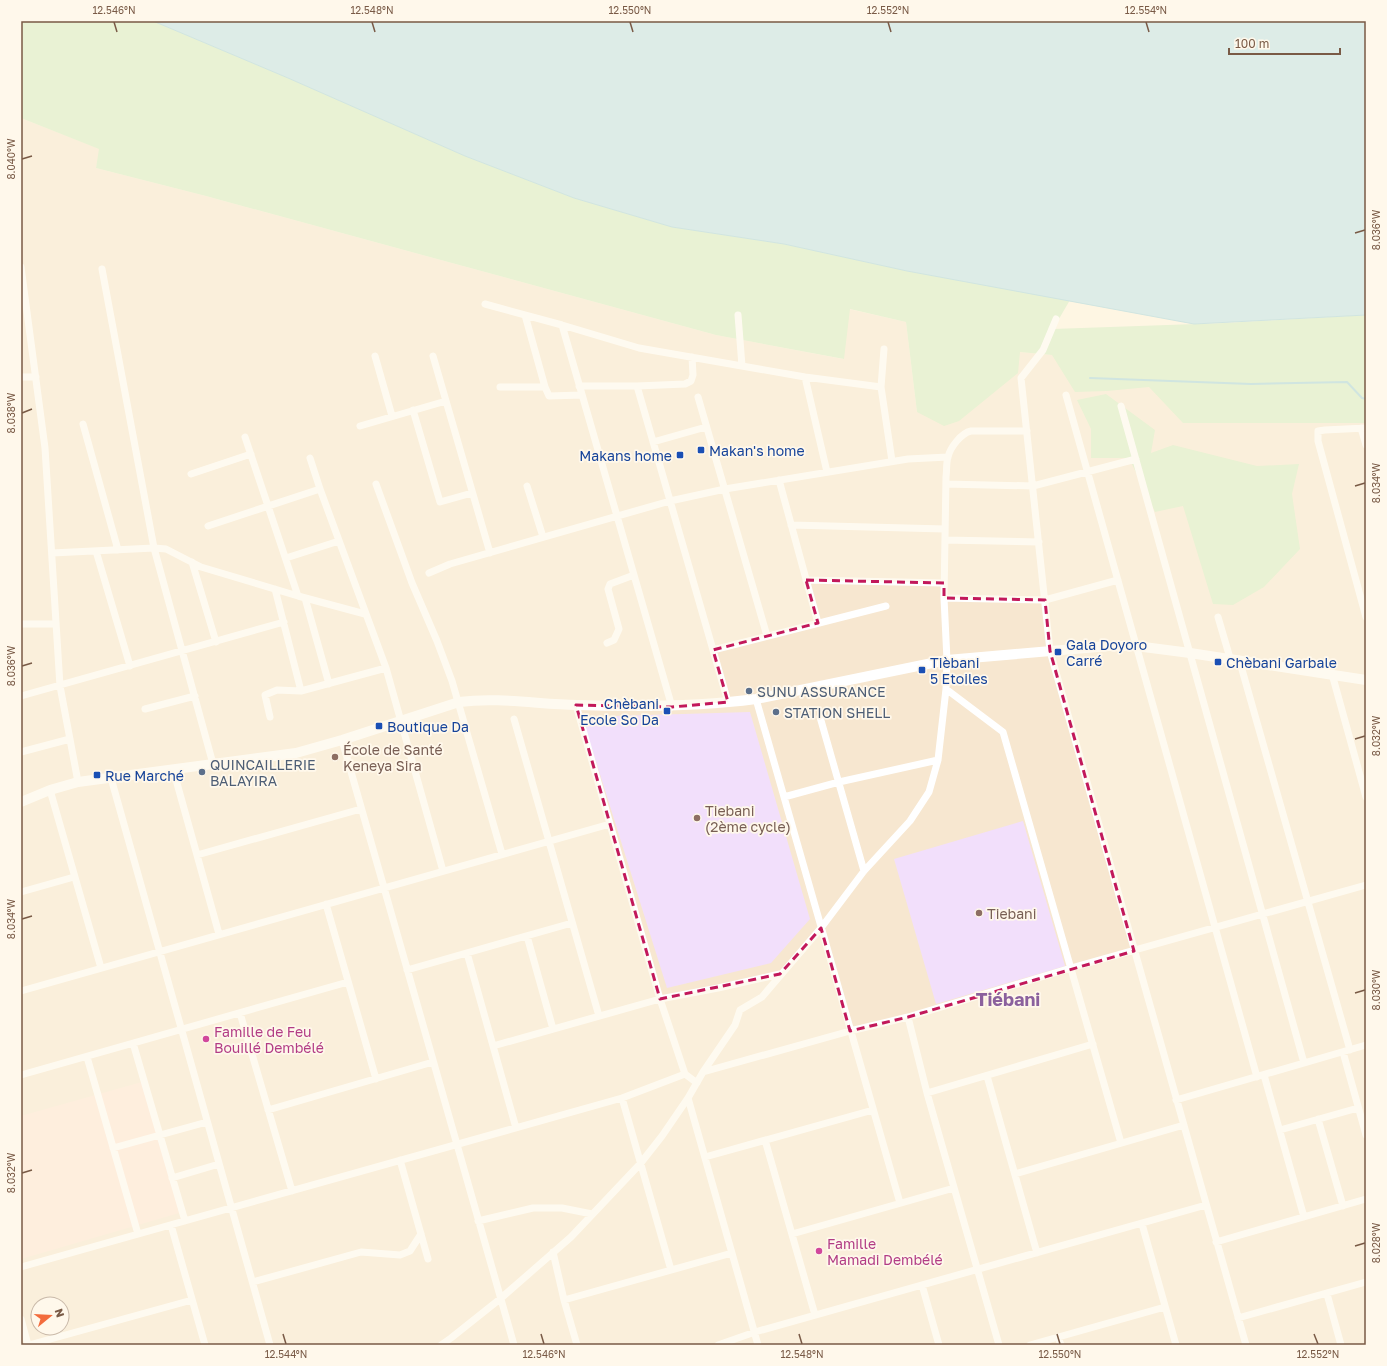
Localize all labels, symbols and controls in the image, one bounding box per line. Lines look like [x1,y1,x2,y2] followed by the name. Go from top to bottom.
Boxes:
[92,4,136,16] text: 12.546°N
[350,4,394,16] text: 12.548°N
[609,4,651,16] text: 12.550°N
[867,4,909,16] text: 12.552°N
[1125,4,1167,16] text: 12.554°N
[1229,30,1340,56] scale bar
[1235,36,1269,51] text: 100 m
[5,138,17,180] text: 8.040°W
[1370,209,1382,250] text: 8.036°W
[5,392,17,433] text: 8.038°W
[709,442,805,459] place label: Makan's home
[696,445,706,455] marker: Makan's home
[579,447,672,464] place label: Makans home
[675,450,685,460] marker: Makans home
[1370,462,1382,503] text: 8.034°W
[1066,636,1147,669] place label: Gala Doyoro Carré
[5,645,17,686] text: 8.036°W
[1053,647,1063,657] marker: Gala Doyoro Carré
[930,654,988,687] place label: Tièbani 5 Etoiles
[1226,654,1337,671] place label: Chèbani Garbale
[1213,657,1223,667] marker: Chèbani Garbale
[917,665,927,675] marker: Tièbani 5 Etoiles
[757,683,886,700] place label: SUNU ASSURANCE
[744,686,754,696] marker: SUNU ASSURANCE
[580,695,659,728] place label: Chèbani Ecole So Da
[784,704,890,721] place label: STATION SHELL
[662,706,672,716] marker: Chèbani Ecole So Da
[771,707,781,717] marker: STATION SHELL
[1370,715,1382,756] text: 8.032°W
[387,718,469,735] place label: Boutique Da
[374,721,384,731] marker: Boutique Da
[343,741,443,774] place label: École de Santé Keneya Sira
[330,752,340,762] marker: École de Santé Keneya Sira
[210,756,316,789] place label: QUINCAILLERIE BALAYIRA
[105,767,184,784] place label: Rue Marché
[197,767,207,777] marker: QUINCAILLERIE BALAYIRA
[92,770,102,780] marker: Rue Marché
[705,802,791,835] place label: Tiebani (2ème cycle)
[692,813,702,823] marker: Tiebani (2ème cycle)
[5,898,17,939] text: 8.034°W
[987,905,1036,922] place label: Tiebani
[974,908,984,918] marker: Tiebani
[1370,969,1382,1010] text: 8.030°W
[976,988,1040,1010] district label: Tiébani
[214,1023,324,1056] place label: Famille de Feu Bouillé Dembélé
[201,1034,211,1044] marker: Famille de Feu Bouillé Dembélé
[5,1152,17,1193] text: 8.032°W
[1370,1222,1382,1263] text: 8.028°W
[827,1235,943,1268] place label: Famille Mamadi Dembélé
[814,1246,824,1256] marker: Famille Mamadi Dembélé
[30,1296,70,1336] north arrow
[53,1307,67,1319] text: N
[265,1348,307,1360] text: 12.544°N
[522,1348,566,1360] text: 12.546°N
[780,1348,824,1360] text: 12.548°N
[1039,1348,1081,1360] text: 12.550°N
[1297,1348,1339,1360] text: 12.552°N

